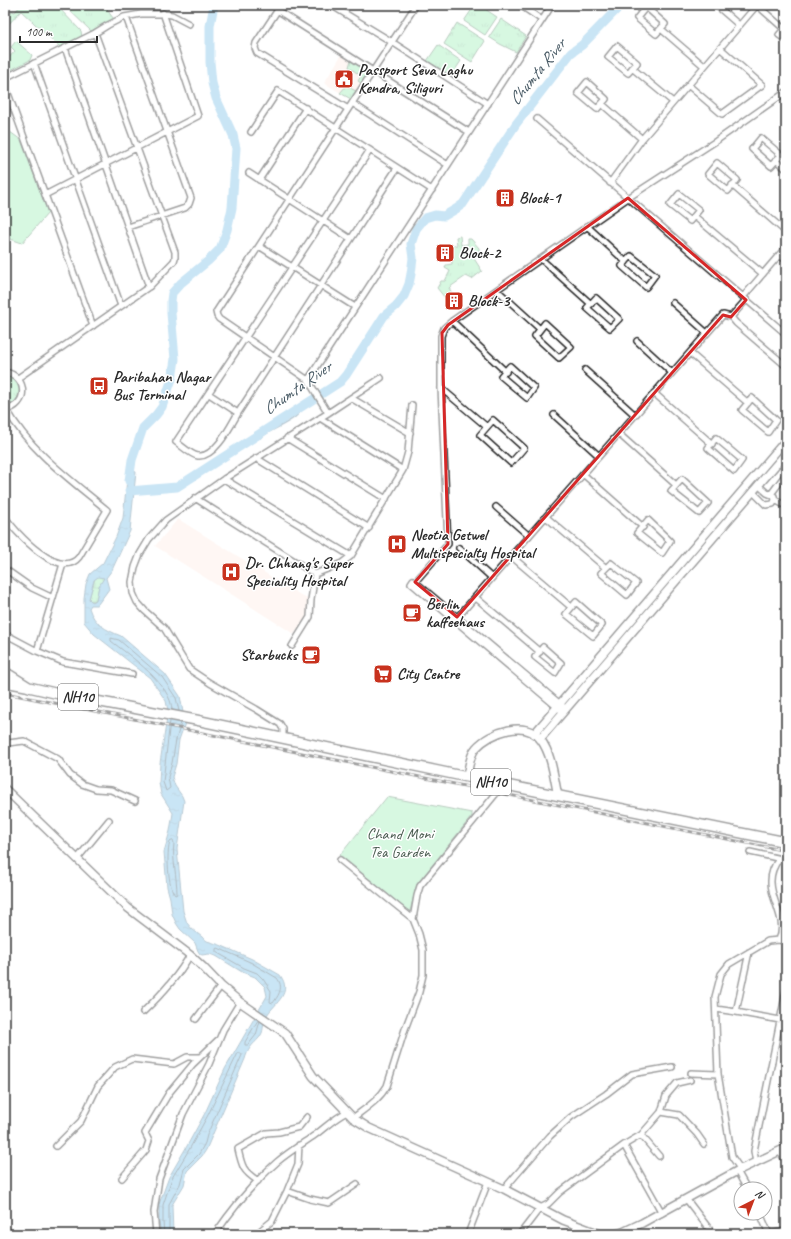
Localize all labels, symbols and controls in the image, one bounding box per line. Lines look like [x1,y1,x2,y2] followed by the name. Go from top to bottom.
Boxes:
[20,18,97,44] scale bar
[26,24,53,40] text: 100 m
[504,33,572,109] water label: Chumta River
[358,60,474,98] place label: Passport Seva Laghu Kendra, Siliguri
[333,68,355,90] public building icon: Passport Seva Laghu Kendra, Siliguri
[494,187,516,209] building icon: Block-1
[519,188,562,208] place label: Block-1
[434,242,456,264] building icon: Block-2
[459,243,502,263] place label: Block-2
[443,290,465,312] building icon: Block-3
[468,291,511,311] place label: Block-3
[259,355,338,419] water label: Chumta River
[113,367,212,405] place label: Paribahan Nagar Bus Terminal
[88,375,110,397] bus stop icon: Paribahan Nagar Bus Terminal
[411,525,537,563] place label: Neotia Getwel Multispecialty Hospital
[386,533,408,555] hospital icon: Neotia Getwel Multispecialty Hospital
[245,553,355,591] place label: Dr. Chhang's Super Speciality Hospital
[220,561,242,583] hospital icon: Dr. Chhang's Super Speciality Hospital
[426,594,485,632] place label: Berlin kaffeehaus
[401,602,423,624] cafe icon: Berlin kaffeehaus
[300,644,322,666] cafe icon: Starbucks
[240,645,298,665] place label: Starbucks
[372,663,394,685] supermarket icon: City Centre
[397,664,461,684] place label: City Centre
[58,684,98,710] road number: NH10
[471,769,511,795] road number: NH10
[367,824,435,862] park label: Chand Moni Tea Garden
[733,1181,773,1221] north arrow
[752,1186,769,1203] text: N

